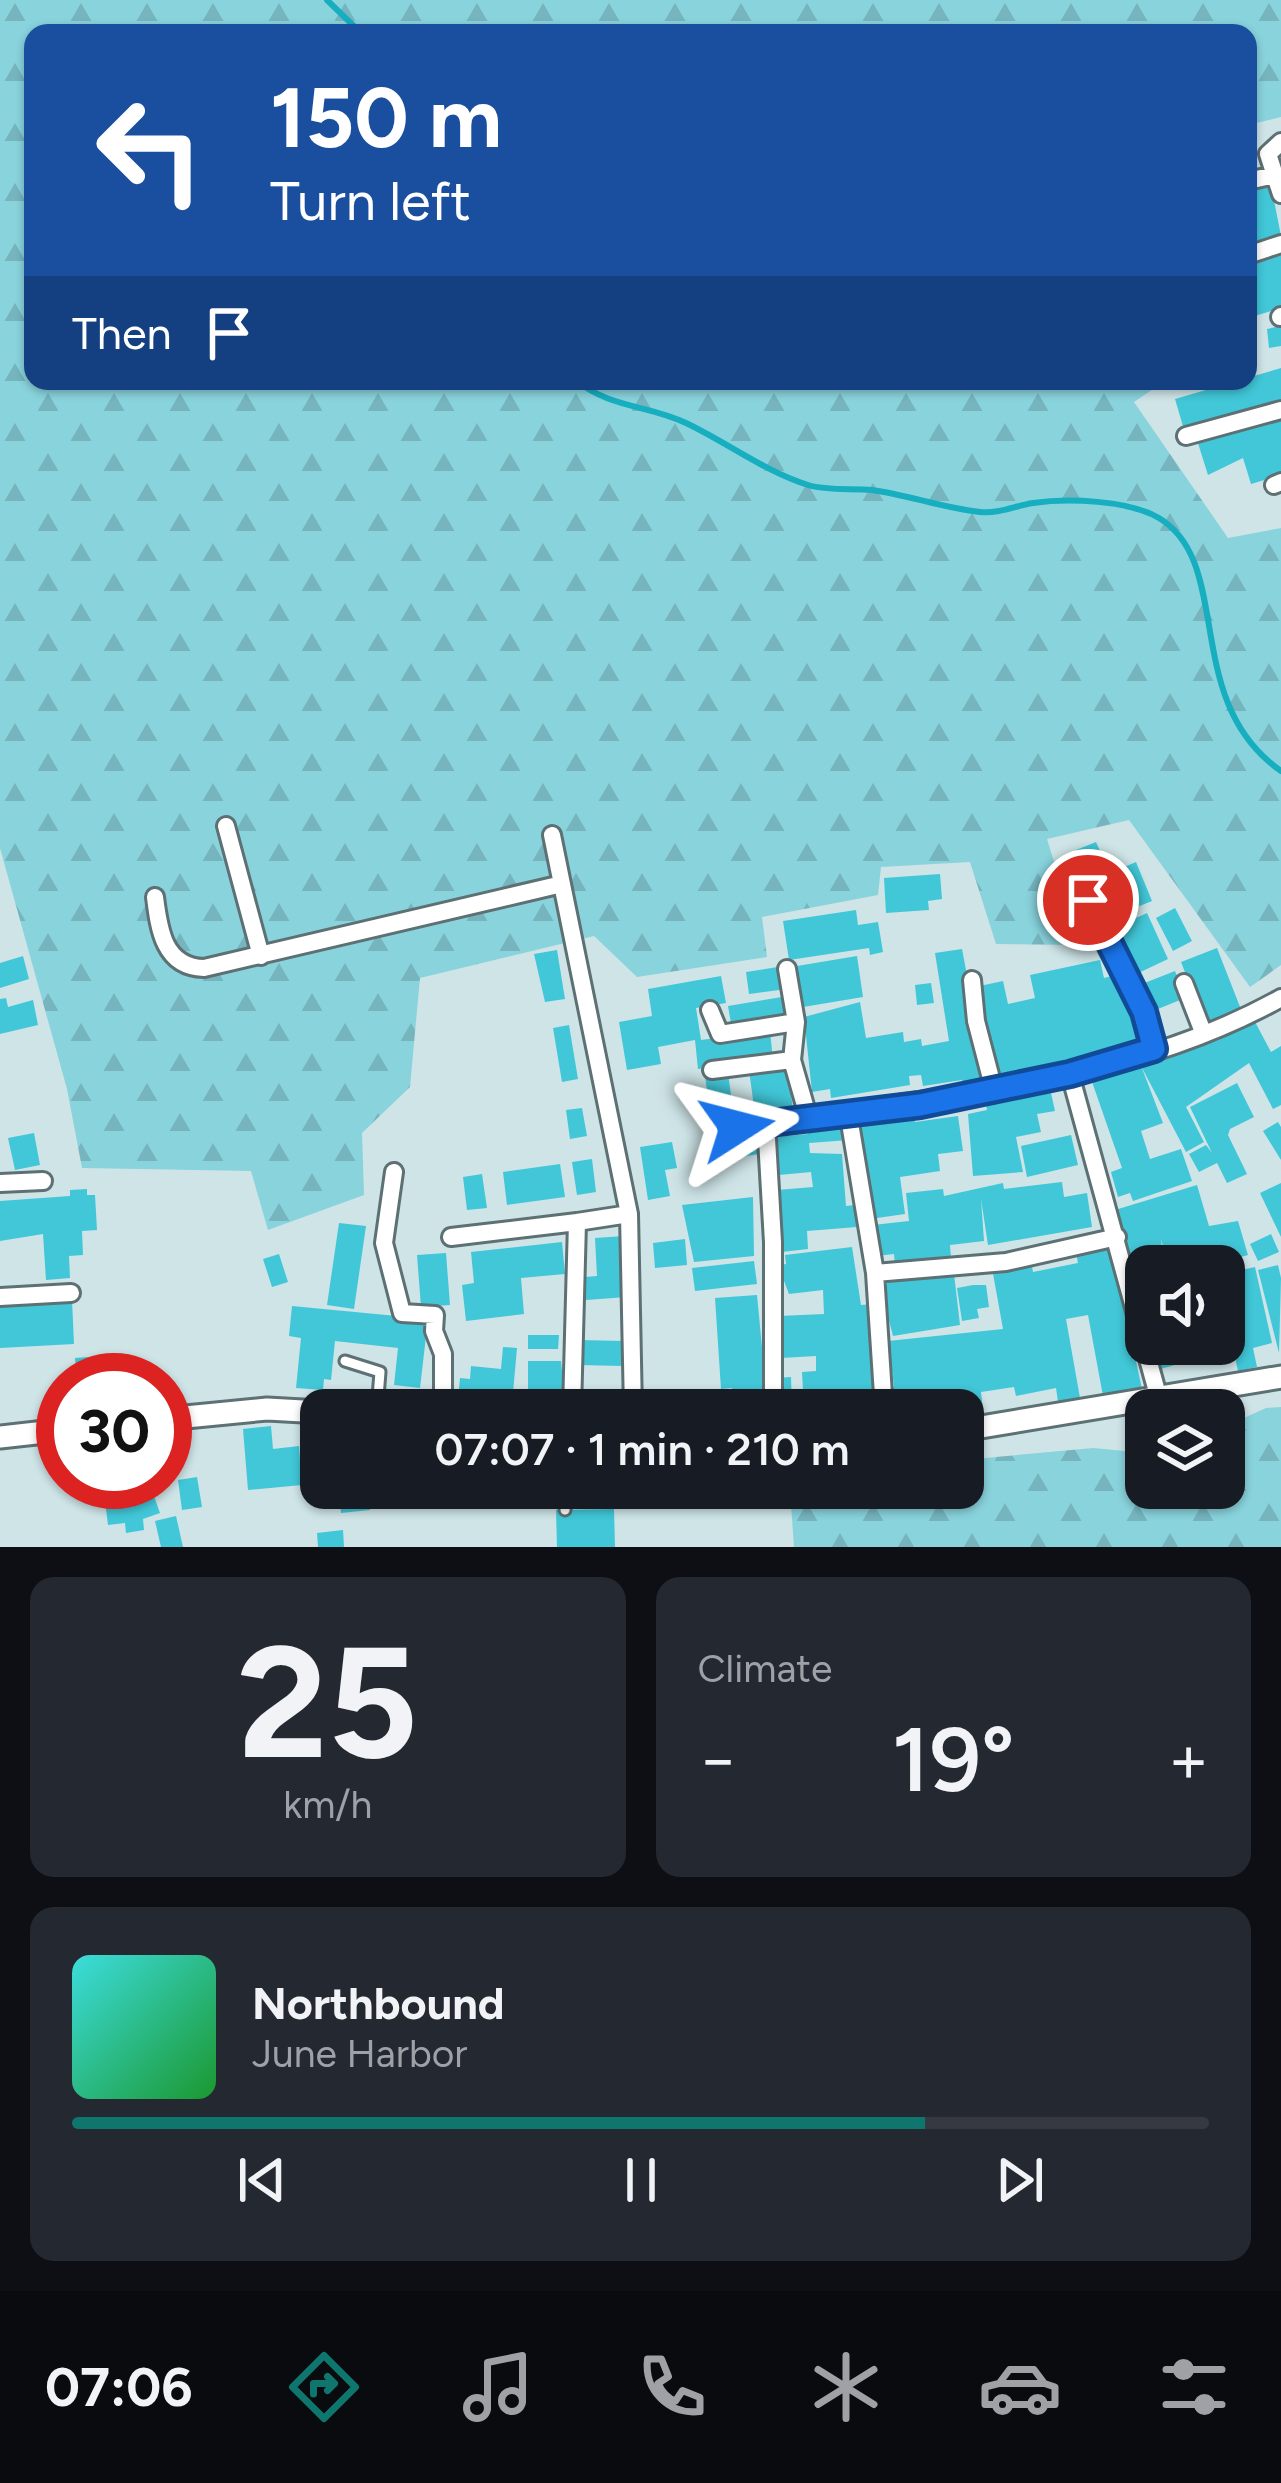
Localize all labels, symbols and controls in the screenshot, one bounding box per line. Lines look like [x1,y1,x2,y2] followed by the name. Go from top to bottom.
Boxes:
[270,67,502,168] text: 150 m
[72,72,228,228] icon: left
[270,169,471,234] text: Turn left
[196,300,262,366] icon: arrive
[72,306,172,360] text: Then
[1037,849,1139,951] pin
[1055,867,1121,933] icon: arrive
[674,1064,800,1190] position arrow
[1125,1245,1245,1509] map controls
[1125,1245,1245,1365] button: sound
[36,1353,192,1509] speed limit sign: 30
[1125,1389,1245,1509] button: layers
[434,1422,850,1476] text: 07:07 · 1 min · 210 m
[237,1609,418,1796] text: 25
[698,1645,832,1692] text: Climate
[892,1705,1015,1814] text: 19°
[698,1719,739,1799] text: −
[1168,1719,1209,1799] text: +
[283,1781,372,1828] text: km/h
[252,1976,505,2030] text: Northbound
[252,2030,468,2077] text: June Harbor
[229,2147,295,2213] icon: previous
[608,2147,674,2213] icon: pause
[987,2147,1053,2213] icon: next
[282,2345,366,2429] icon: directions
[456,2345,540,2429] icon: music
[630,2345,714,2429] icon: phone
[804,2345,888,2429] icon: climate
[978,2345,1062,2429] icon: car
[1152,2345,1236,2429] icon: filters
[45,2355,193,2420] text: 07:06

